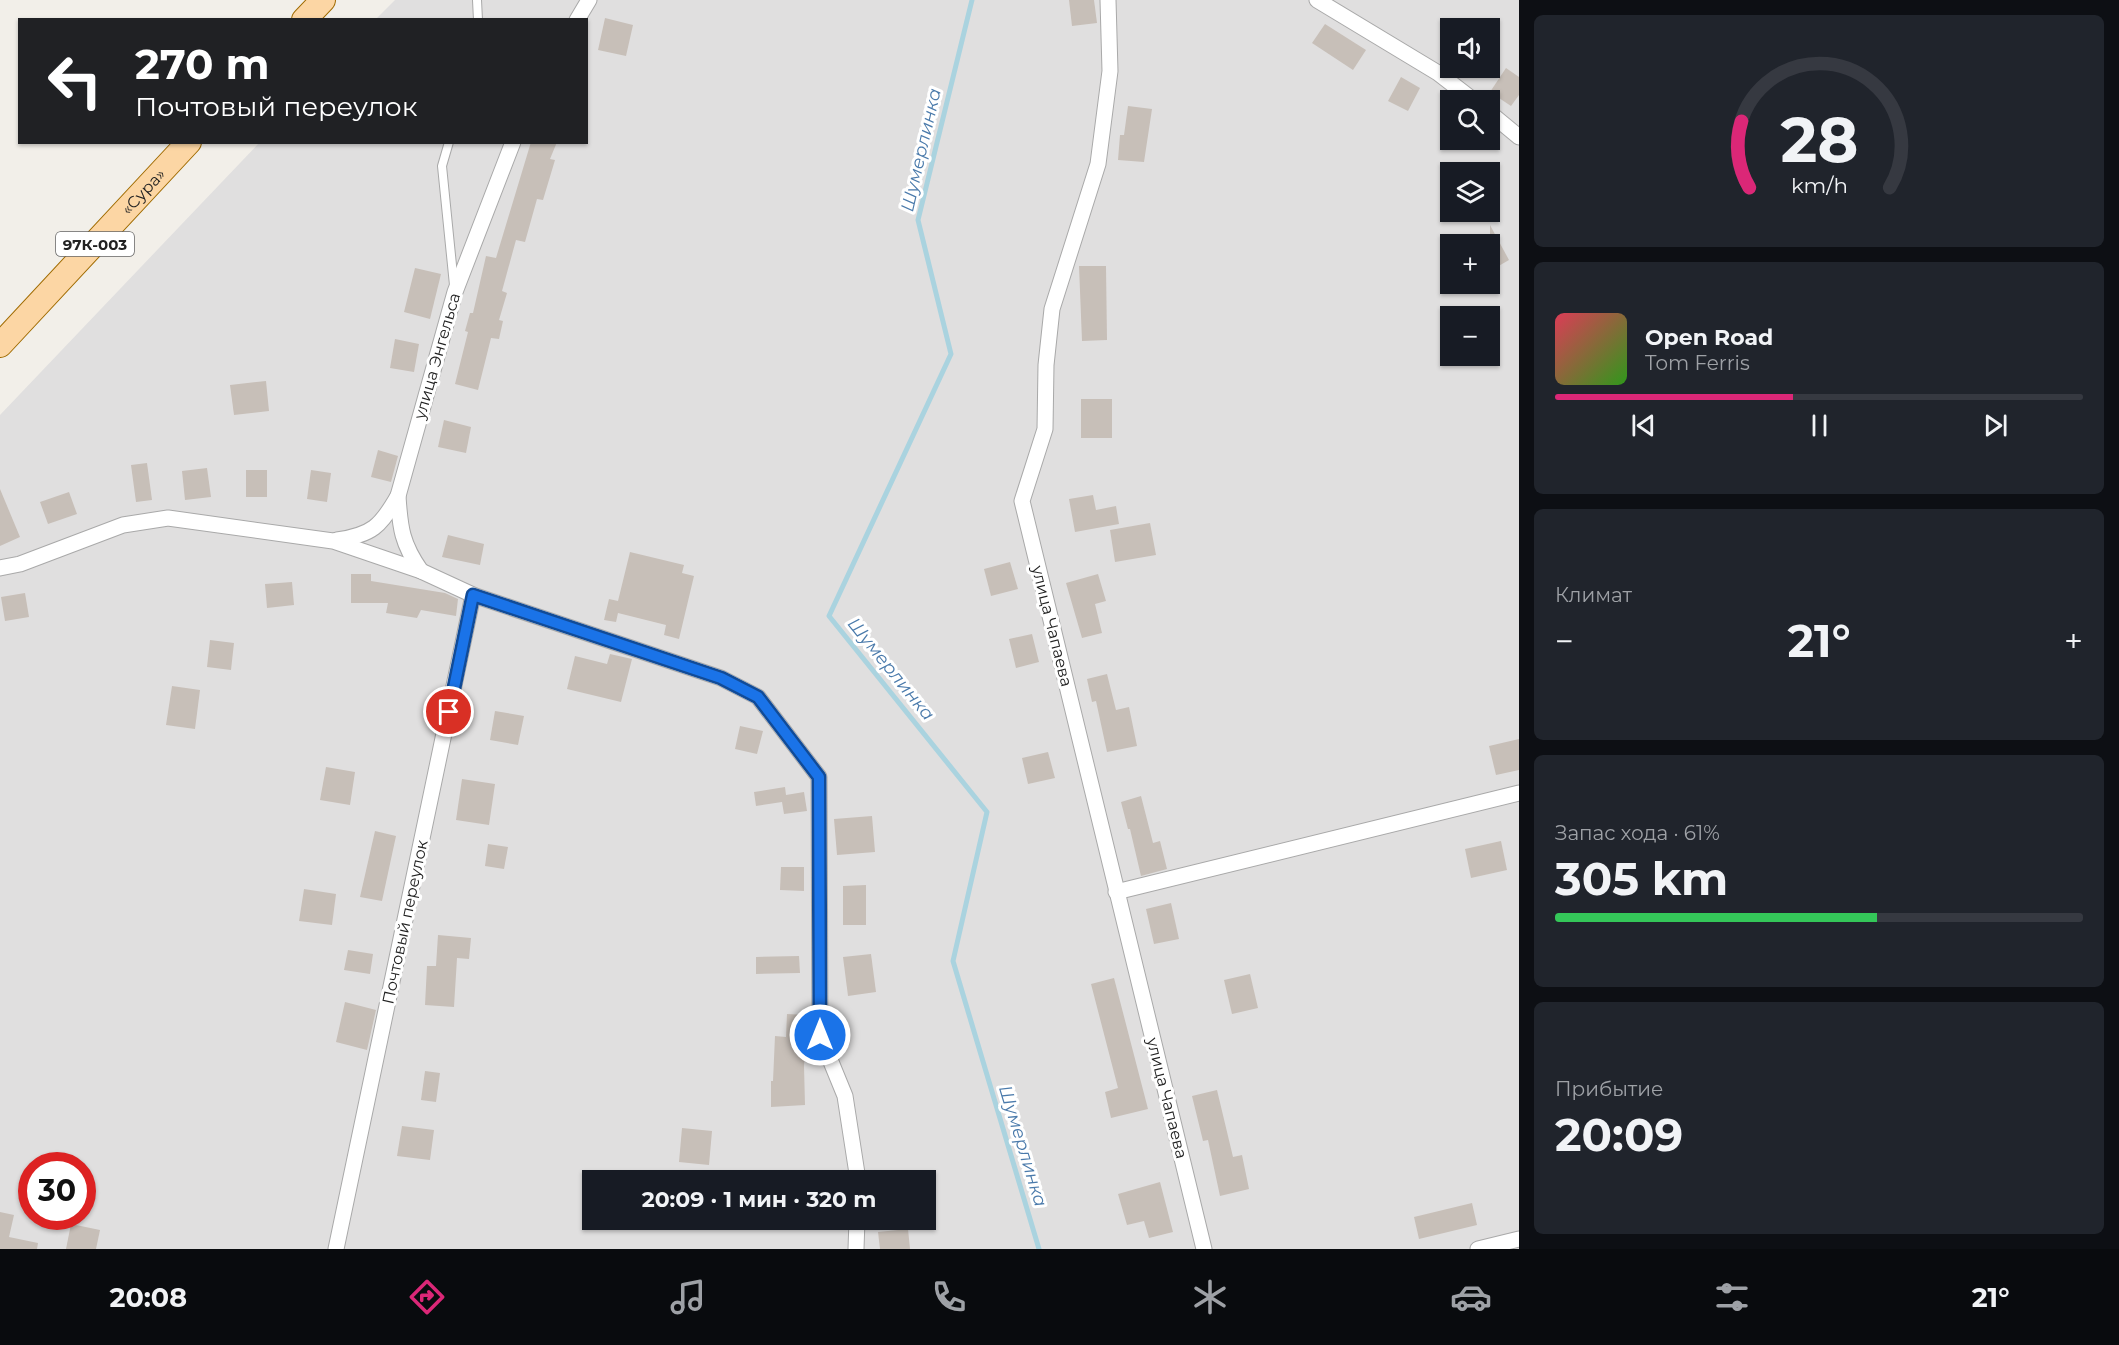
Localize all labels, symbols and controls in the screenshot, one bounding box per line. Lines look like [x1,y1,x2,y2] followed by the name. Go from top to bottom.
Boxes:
[1440,18,1500,366] map controls
[1440,18,1500,78] button: sound
[135,38,269,90] text: 270 m
[36,42,114,120] icon: left
[896,86,946,214] water label: Шумерлинка
[135,90,417,123] text: Почтовый переулок
[1440,90,1500,150] button: search
[1780,102,1858,178] text: 28
[1440,162,1500,222] button: layers
[117,164,169,218] street label: «Сура»
[1790,172,1848,198] text: km/h
[56,232,134,256] road number: 97К-003
[1440,234,1500,294] button: +
[410,291,464,422] street label: улица Энгельса
[1440,306,1500,366] button: −
[1645,324,1773,351] text: Open Road
[1645,351,1750,375] text: Tom Ferris
[1627,409,1660,442] icon: previous
[1803,409,1836,442] icon: pause
[1979,409,2012,442] icon: next
[1028,563,1076,688] street label: улица Чапаева
[1555,583,1632,607] text: Климат
[843,613,939,725] water label: Шумерлинка
[1787,613,1851,668] text: 21°
[1555,621,1574,661] text: −
[2064,621,2083,661] text: +
[423,686,474,737] pin
[432,695,465,728] icon: arrive
[1555,821,1720,845] text: Запас хода · 61%
[378,838,432,1006] street label: Почтовый переулок
[1555,851,1728,906] text: 305 km
[788,1003,852,1067] position arrow
[1143,1035,1191,1160] street label: улица Чапаева
[1555,1077,1663,1101] text: Прибытие
[994,1083,1052,1209] water label: Шумерлинка
[1555,1107,1683,1162] text: 20:09
[18,1152,96,1230] speed limit sign: 30
[642,1186,876,1213] text: 20:09 · 1 мин · 320 m
[406,1276,448,1318] icon: directions
[667,1276,709,1318] icon: music
[928,1276,970,1318] icon: phone
[1189,1276,1231,1318] icon: climate
[1450,1276,1492,1318] icon: car
[1711,1276,1753,1318] icon: filters
[109,1281,187,1314] text: 20:08
[1972,1281,2009,1314] text: 21°

